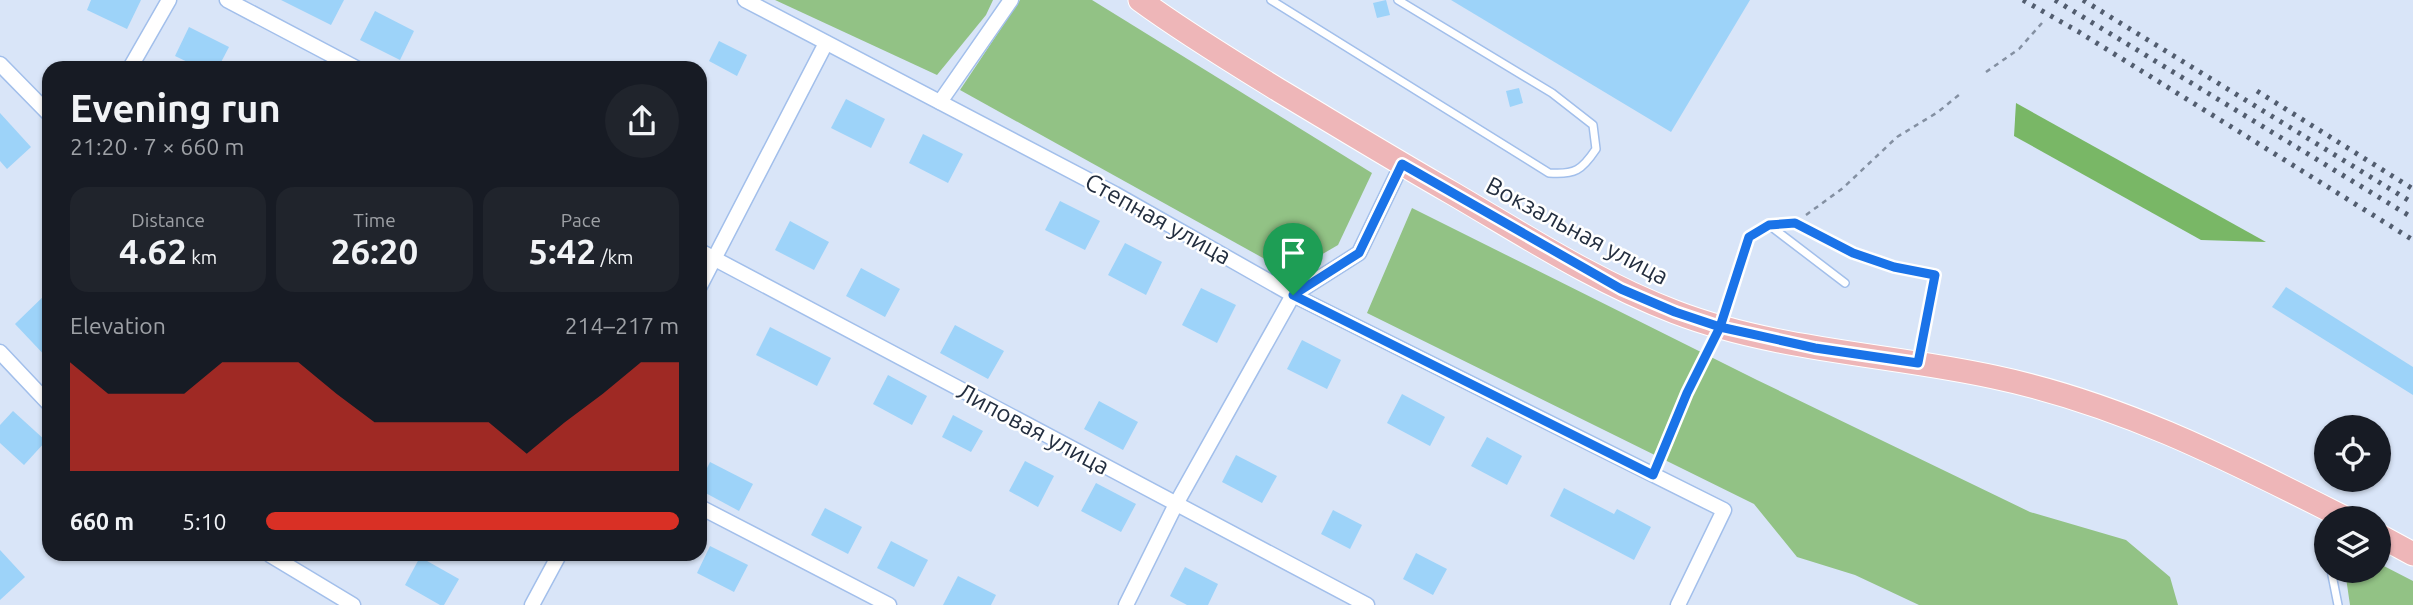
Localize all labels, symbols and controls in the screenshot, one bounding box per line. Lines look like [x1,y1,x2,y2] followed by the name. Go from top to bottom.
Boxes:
[605,84,679,158] button: share
[70,87,281,129] text: Evening run
[70,134,244,159] text: 21:20 · 7 × 660 m
[1081,167,1236,270] street label: Степная улица
[1482,171,1673,290] street label: Вокзальная улица
[131,209,205,231] text: Distance
[353,209,396,231] text: Time
[561,209,601,231] text: Pace
[1263,223,1323,295] pin
[119,231,187,271] text: 4.62
[331,231,418,271] text: 26:20
[528,231,596,271] text: 5:42
[1274,234,1312,272] icon: arrive
[187,246,217,268] text: km
[596,246,633,268] text: /km
[70,313,166,338] text: Elevation
[565,313,679,338] text: 214–217 m
[953,377,1114,480] street label: Липовая улица
[2314,415,2391,583] map controls
[2314,415,2391,492] button: locate
[2314,506,2391,583] button: layers
[70,509,134,534] text: 660 m
[182,509,227,534] text: 5:10

